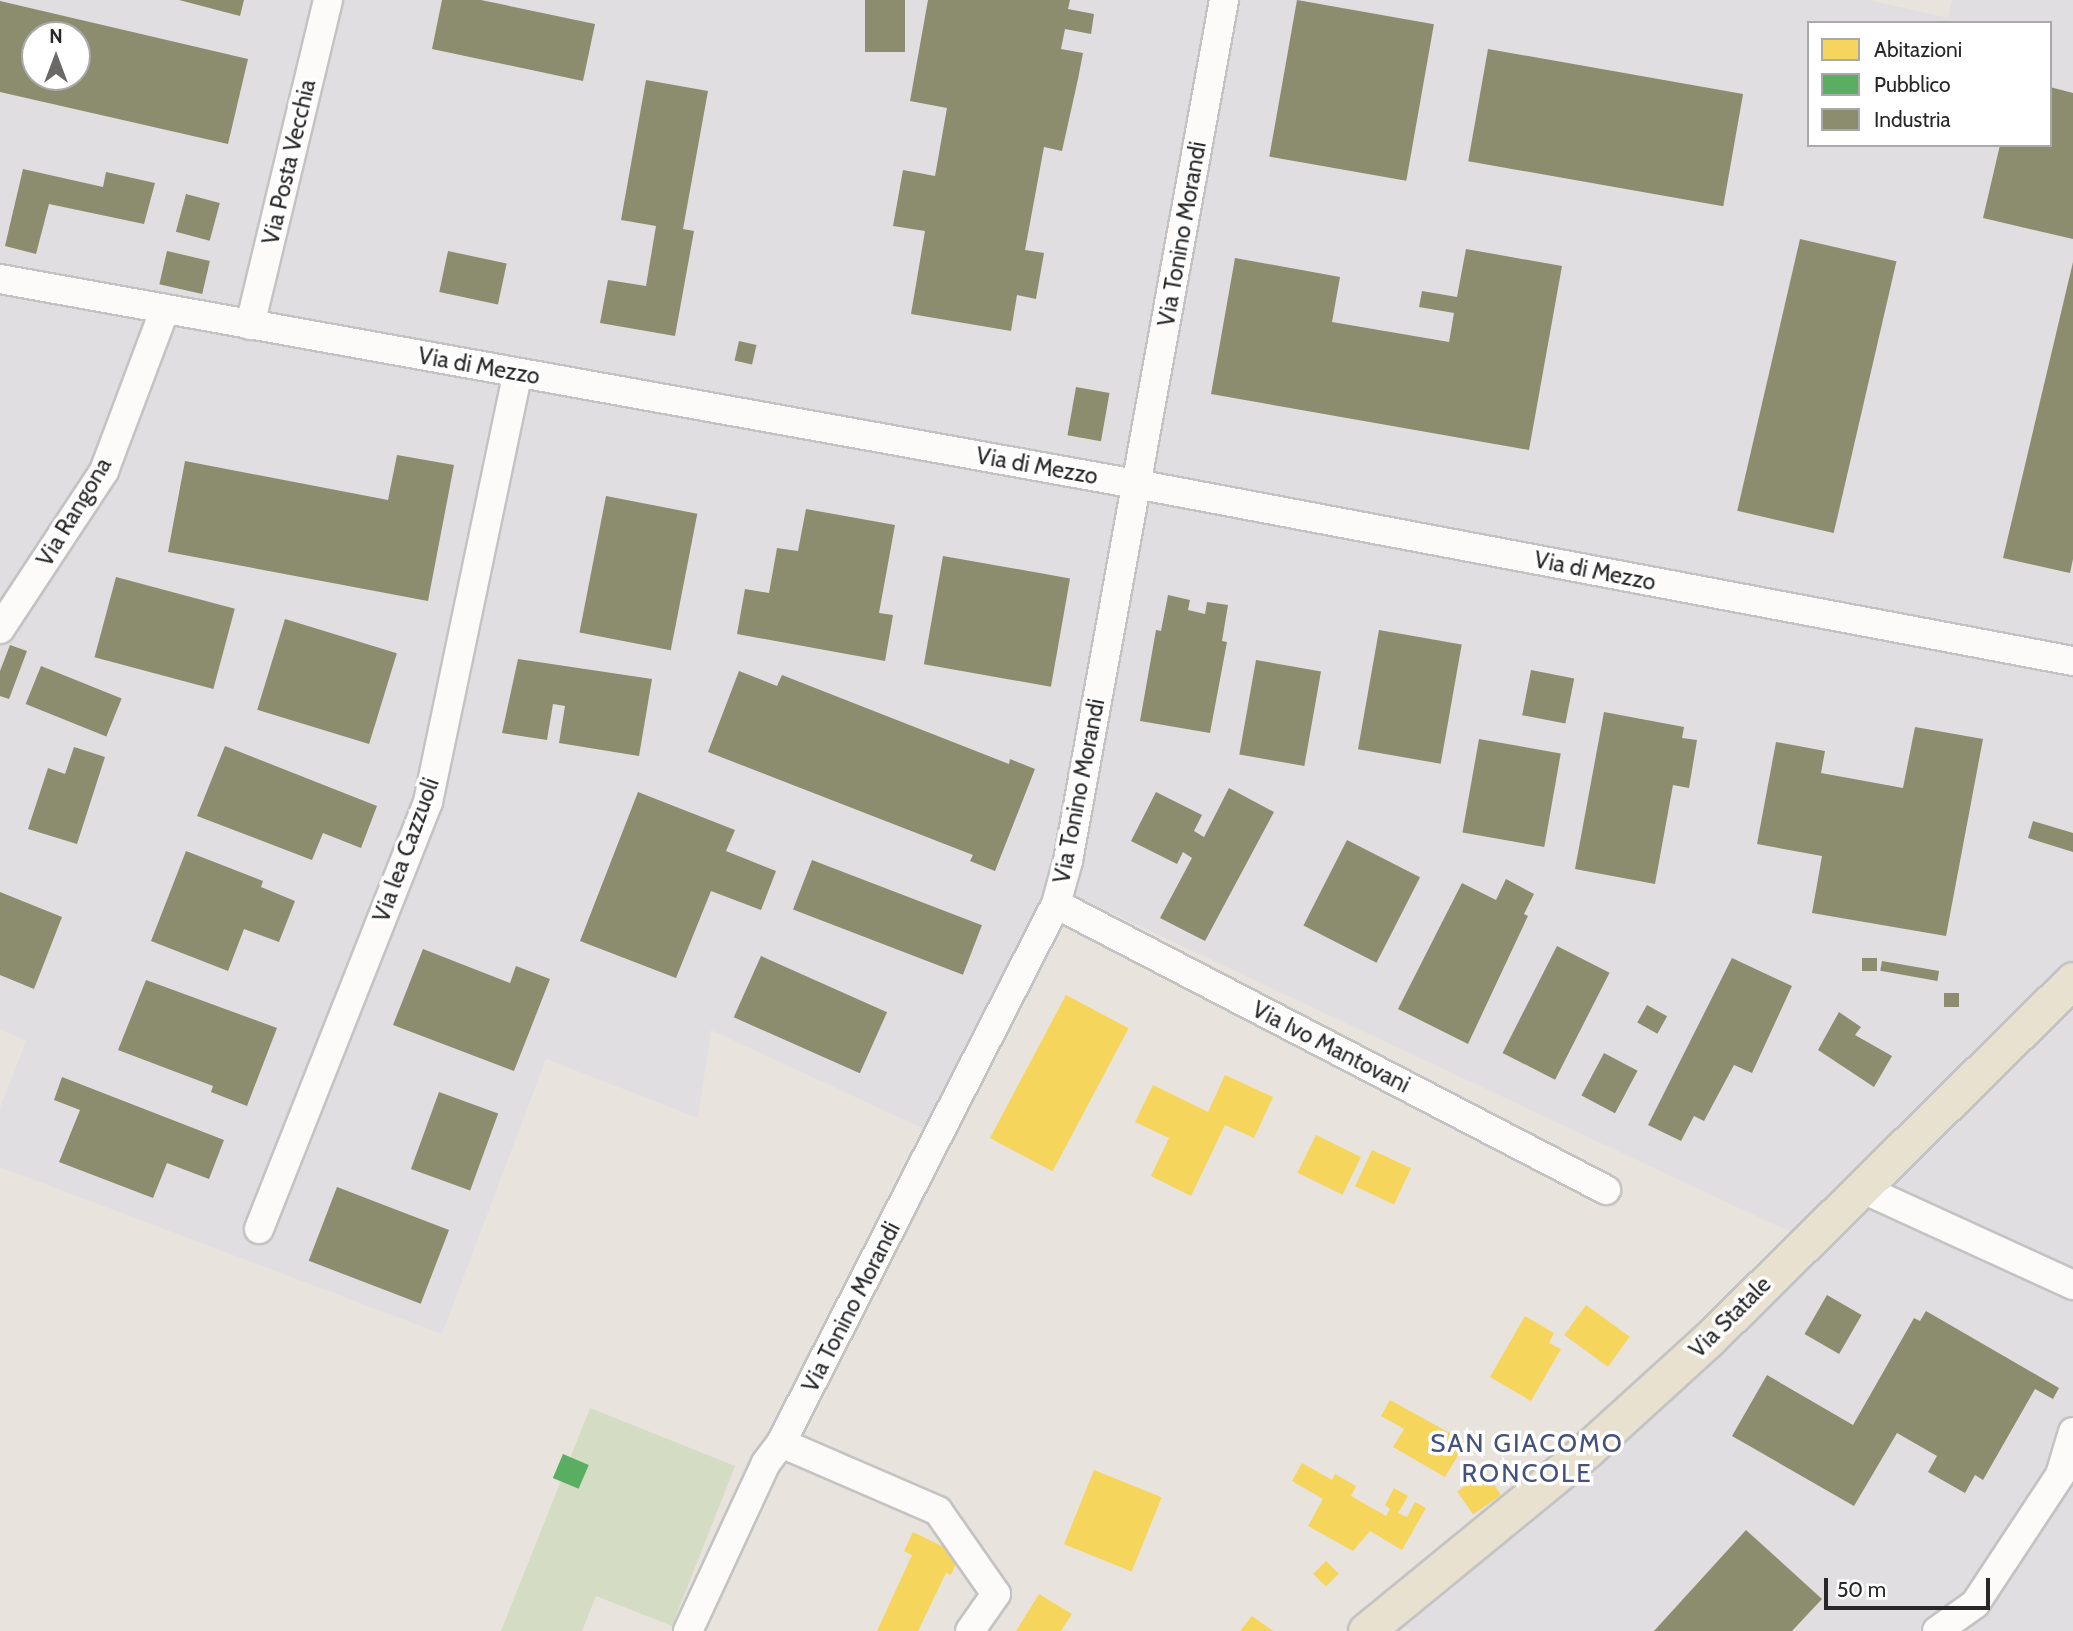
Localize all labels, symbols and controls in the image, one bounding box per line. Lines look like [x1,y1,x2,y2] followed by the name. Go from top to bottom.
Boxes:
[21,21,91,91] north arrow
[1807,21,2052,147] legend
[49,25,63,48] text: N
[1874,37,1962,62] text: Abitazioni
[1874,72,1951,97] text: Pubblico
[257,77,321,247] street label: Via Posta Vecchia
[1874,107,1951,132] text: Industria
[1152,139,1212,329] street label: Via Tonino Morandi
[416,342,542,390] street label: Via di Mezzo
[974,442,1100,490] street label: Via di Mezzo
[31,453,117,571] street label: Via Rangona
[1532,546,1658,596] street label: Via di Mezzo
[1048,696,1110,886] street label: Via Tonino Morandi
[367,774,445,926] street label: Via lea Cazzuoli
[1248,995,1414,1099] street label: Via Ivo Mantovani
[796,1217,906,1397] street label: Via Tonino Morandi
[1684,1271,1776,1363] street label: Via Statale
[1432,1428,1622,1490] district label: SAN GIACOMO RONCOLE
[1828,1564,1994,1608] scale bar
[1837,1577,1886,1602] text: 50 m

